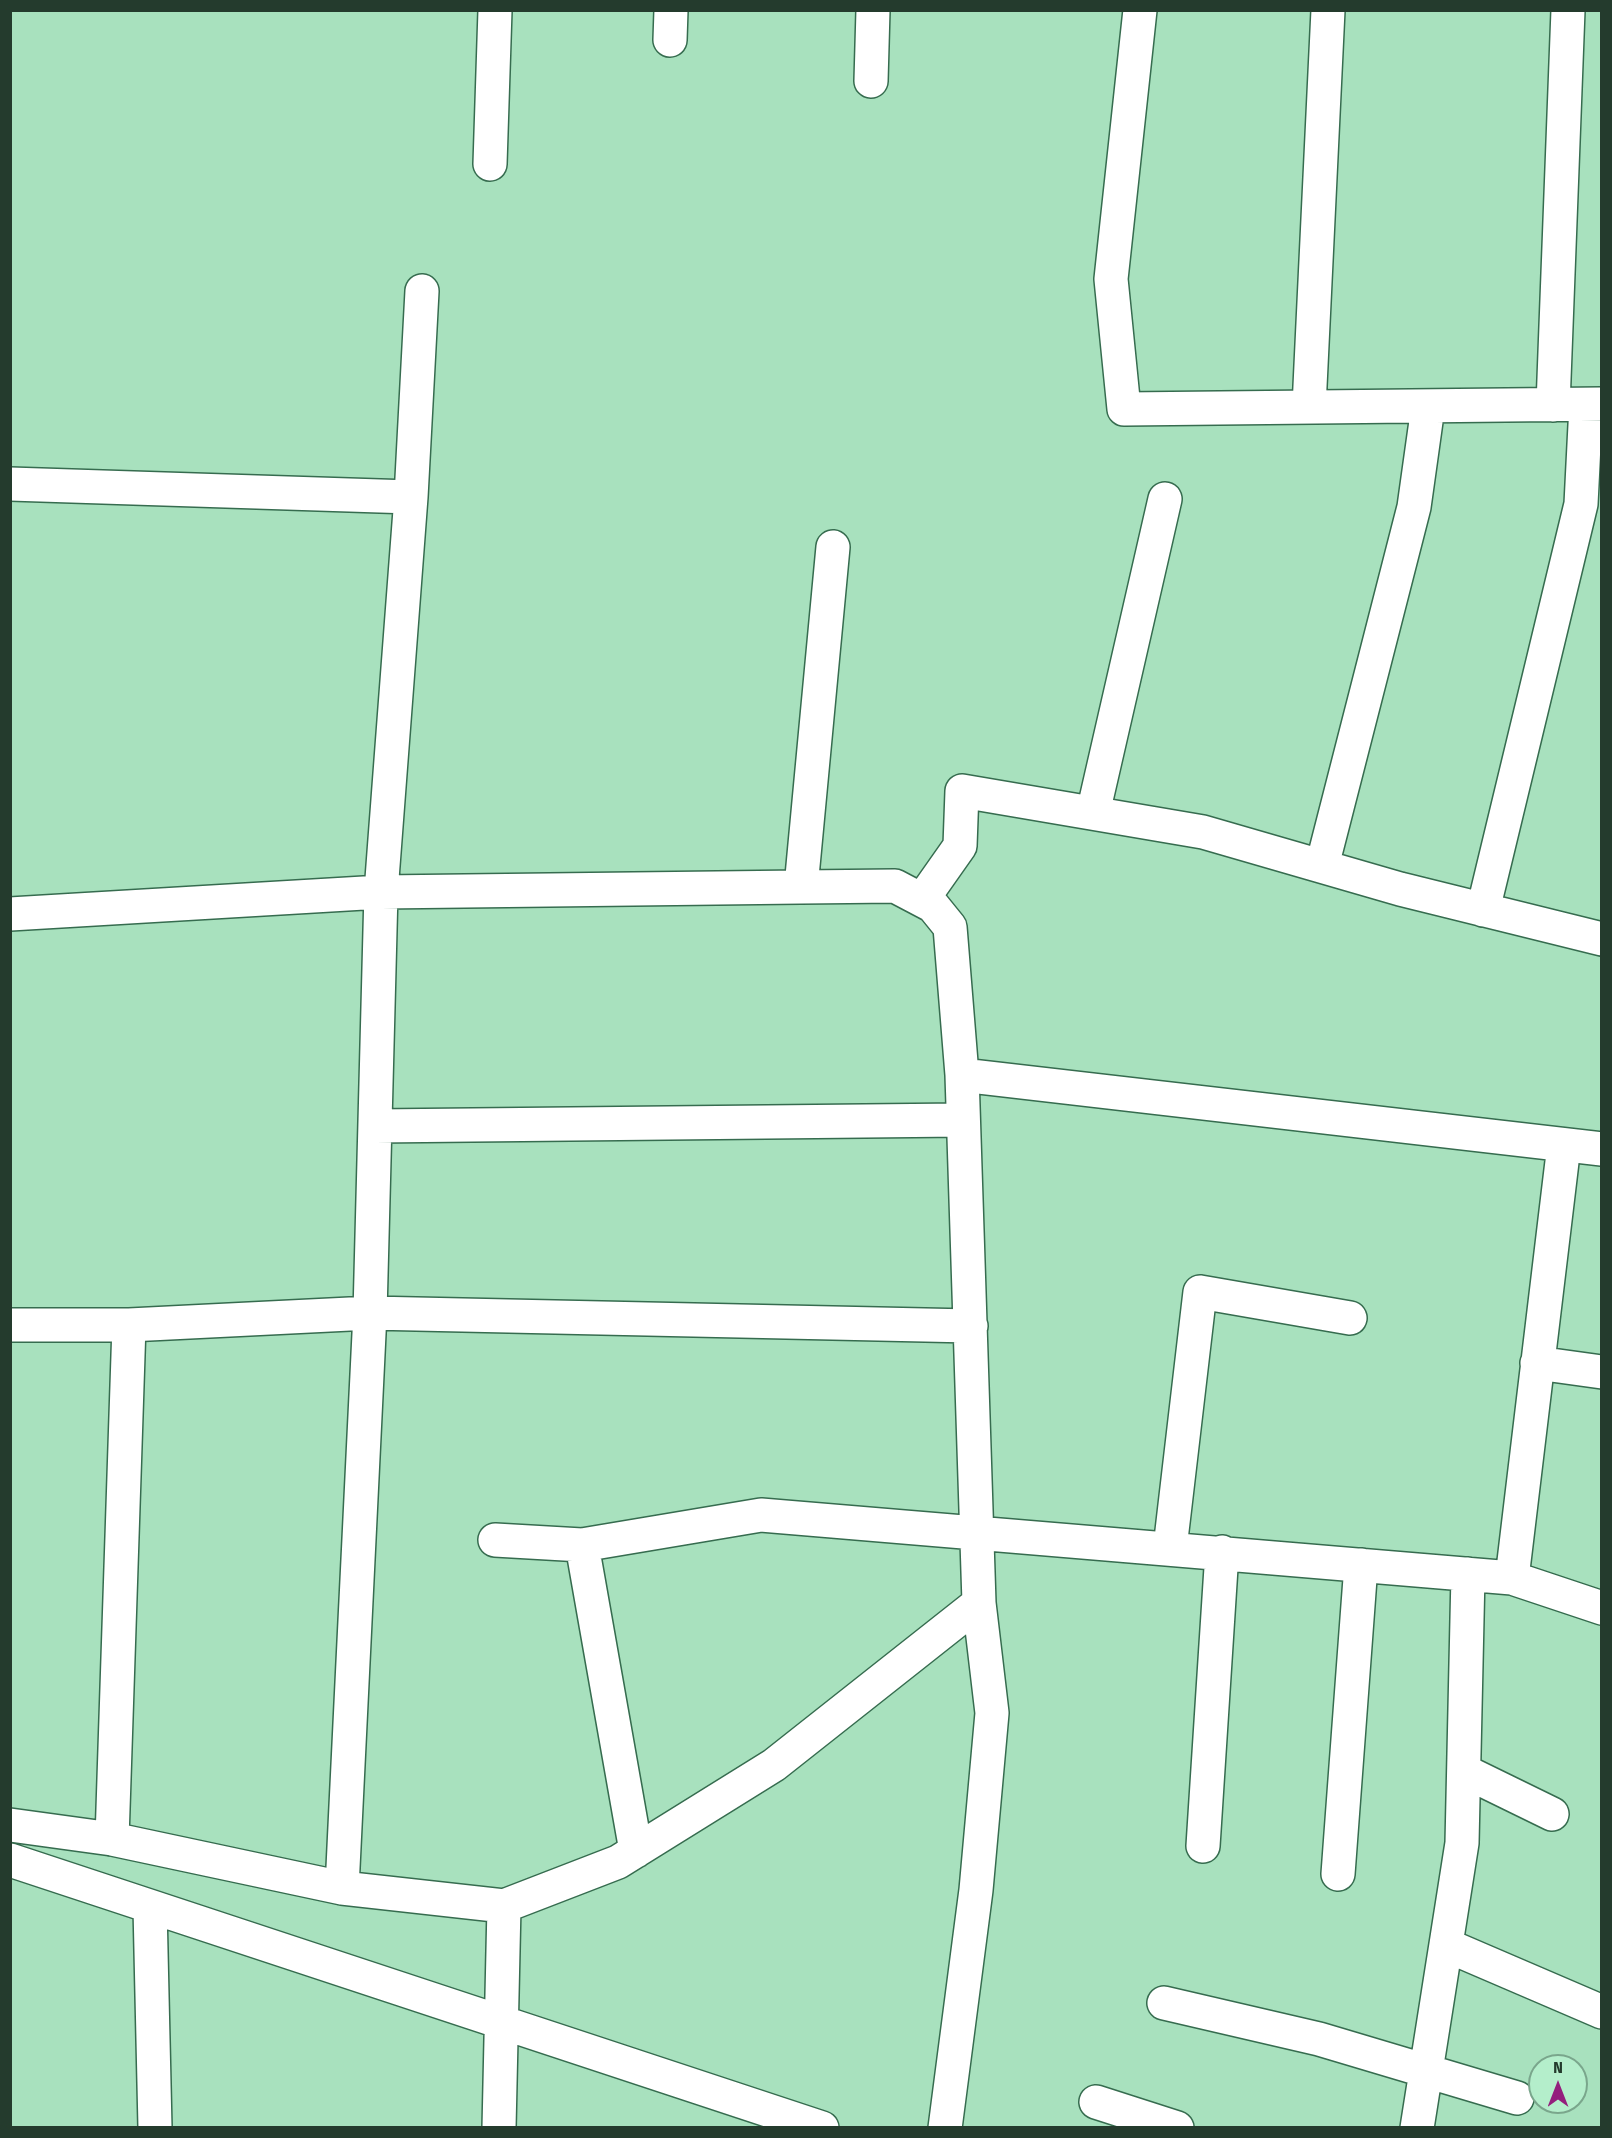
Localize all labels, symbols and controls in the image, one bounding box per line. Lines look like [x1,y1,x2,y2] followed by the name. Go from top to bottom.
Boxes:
[1528,2054,1588,2114] north arrow
[1553,2058,1563,2077] text: N

